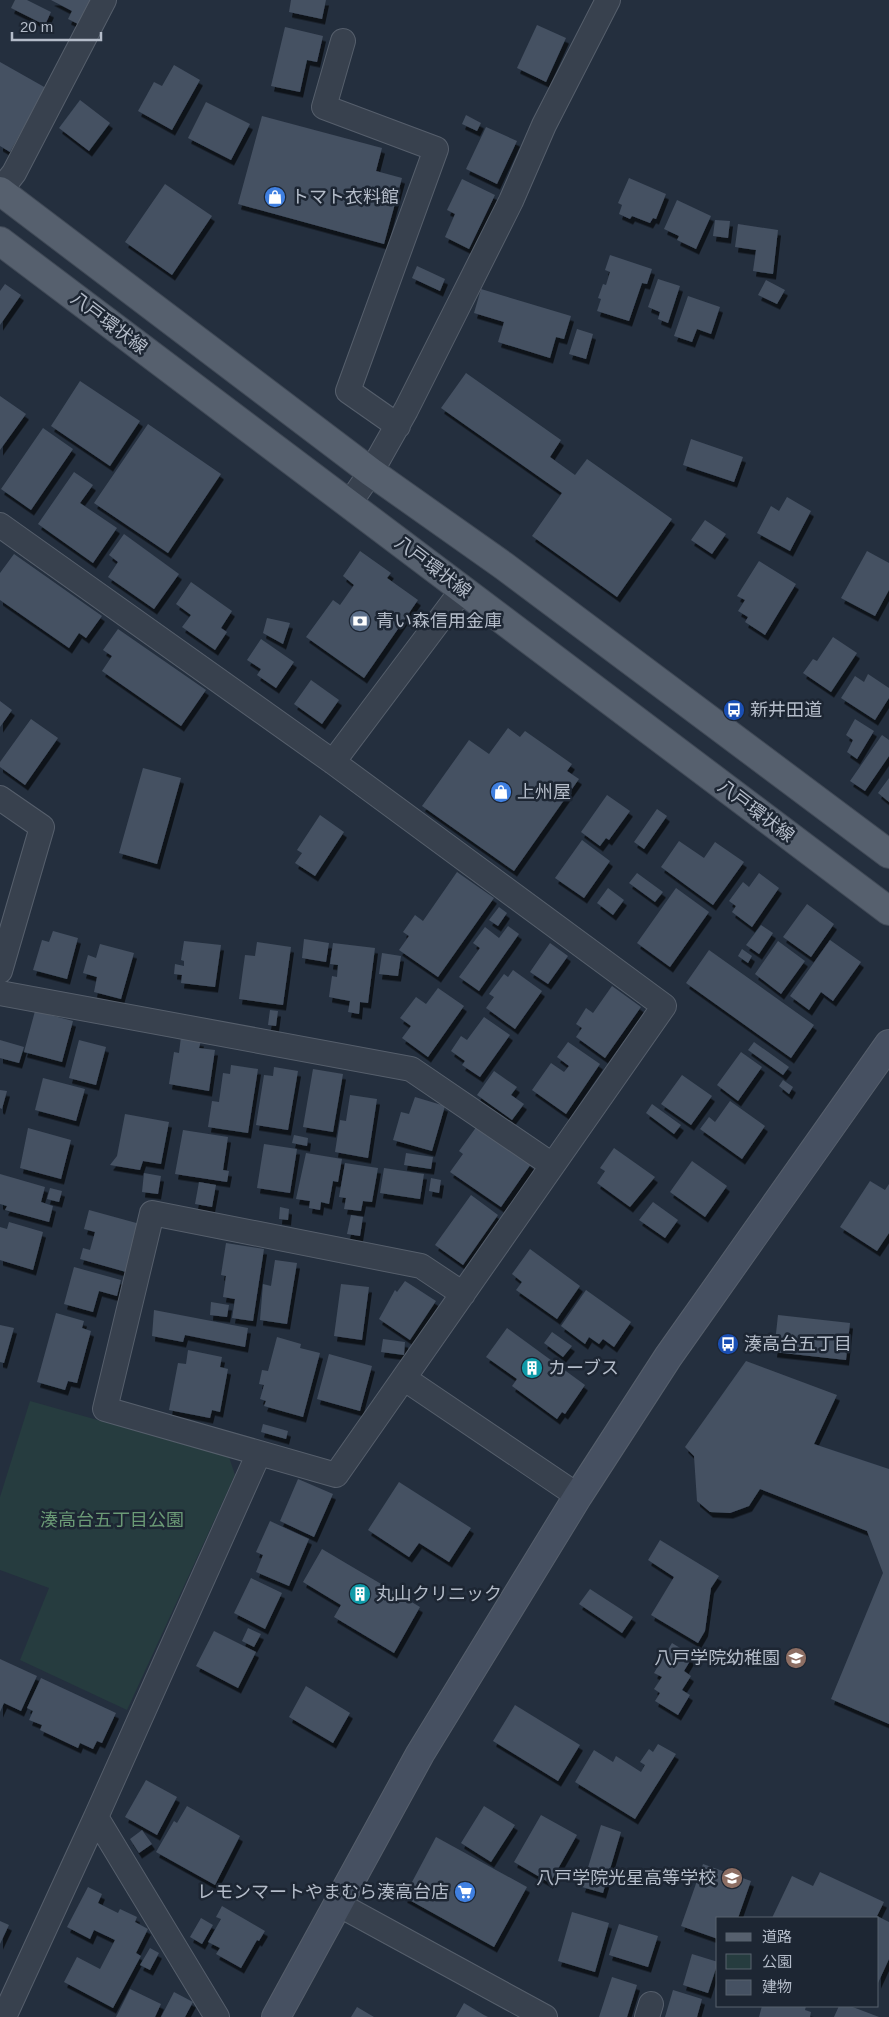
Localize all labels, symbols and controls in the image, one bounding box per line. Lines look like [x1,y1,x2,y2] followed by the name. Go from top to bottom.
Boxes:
[12,10,101,42] scale bar
[20,18,53,35] text: 20 m
[263,185,287,209] shop icon: トマト衣料館
[291,187,399,207] place label: トマト衣料館
[67,288,151,358] street label: 八戸環状線
[391,532,475,602] street label: 八戸環状線
[348,609,372,633] bank icon: 青い森信用金庫
[376,611,502,631] place label: 青い森信用金庫
[722,698,746,722] bus stop icon: 新井田道
[750,700,822,720] place label: 新井田道
[714,776,798,846] street label: 八戸環状線
[489,780,513,804] shop icon: 上州屋
[517,782,571,802] place label: 上州屋
[716,1332,740,1356] bus stop icon: 湊高台五丁目
[744,1334,852,1354] place label: 湊高台五丁目
[520,1356,544,1380] building icon: カーブス
[548,1358,619,1378] place label: カーブス
[40,1510,184,1530] park label: 湊高台五丁目公園
[348,1582,372,1606] building icon: 丸山クリニック
[376,1584,502,1604] place label: 丸山クリニック
[784,1646,808,1670] school or university icon: 八戸学院幼稚園
[654,1648,780,1668] place label: 八戸学院幼稚園
[720,1866,744,1890] school or university icon: 八戸学院光星高等学校
[536,1868,716,1888] place label: 八戸学院光星高等学校
[453,1880,477,1904] supermarket icon: レモンマートやまむら湊高台店
[197,1882,449,1902] place label: レモンマートやまむら湊高台店
[716,1917,879,2007] legend
[762,1928,792,1945] text: 道路
[762,1953,792,1970] text: 公園
[762,1978,792,1995] text: 建物

